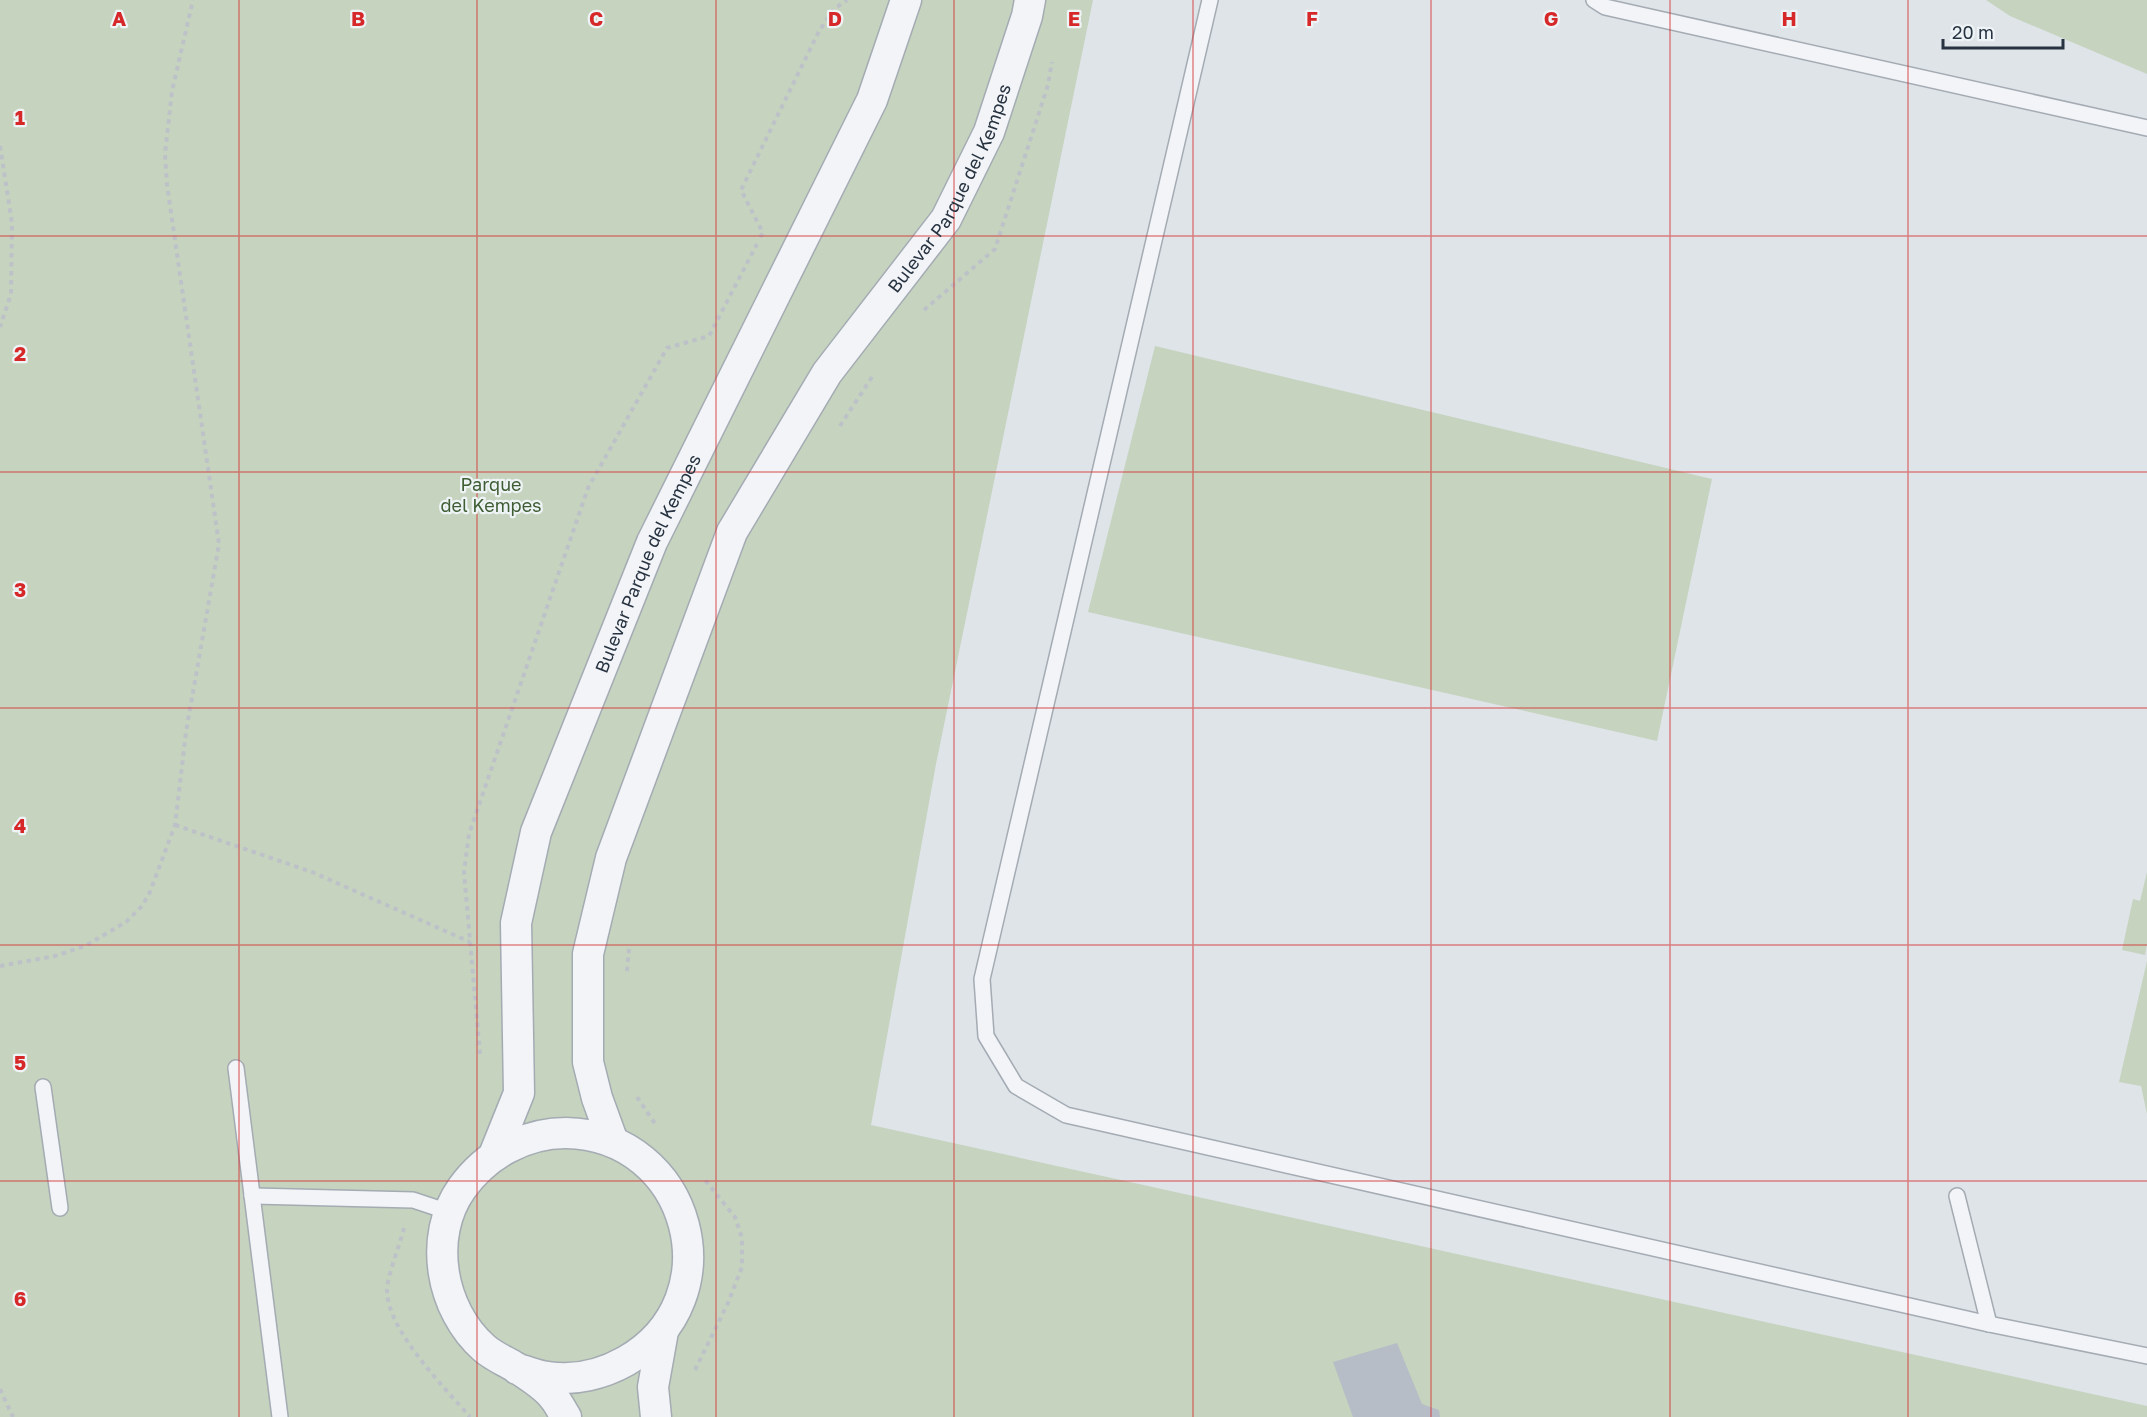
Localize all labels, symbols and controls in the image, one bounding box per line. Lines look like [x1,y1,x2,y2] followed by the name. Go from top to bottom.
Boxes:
[112,6,126,30] text: A
[351,6,365,30] text: B
[589,6,603,30] text: C
[828,6,842,30] text: D
[1068,6,1080,30] text: E
[1306,6,1318,30] text: F
[1544,6,1558,30] text: G
[1781,6,1797,30] text: H
[1943,12,2063,50] scale bar
[1952,21,1994,43] text: 20 m
[883,81,1015,297] street label: Bulevar Parque del Kempes
[15,105,25,129] text: 1
[14,341,26,365] text: 2
[590,450,705,676] street label: Bulevar Parque del Kempes
[440,473,542,516] park label: Parque del Kempes
[14,577,26,601] text: 3
[14,813,26,837] text: 4
[14,1050,26,1074] text: 5
[14,1286,26,1310] text: 6

